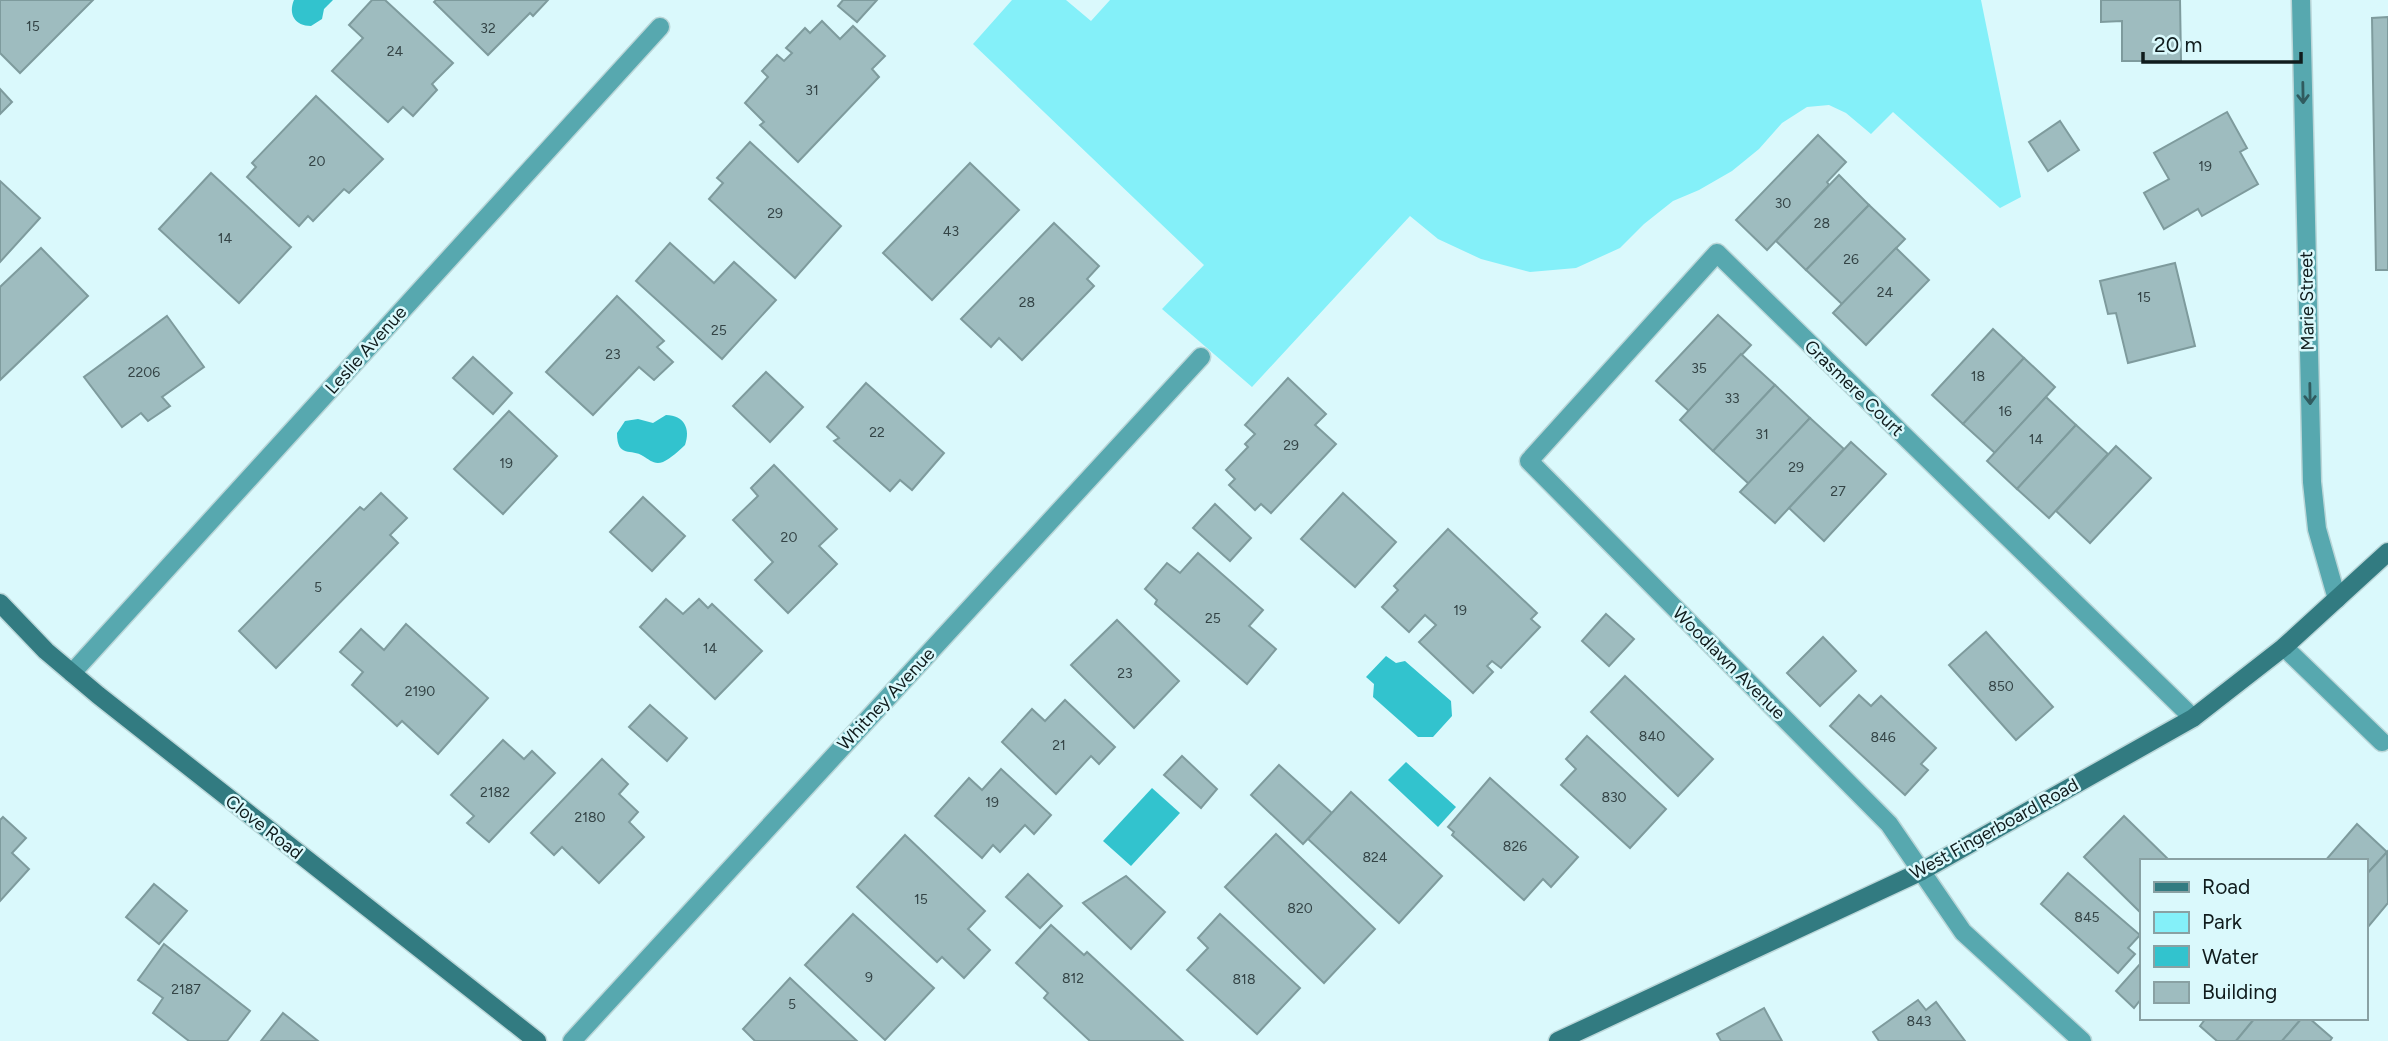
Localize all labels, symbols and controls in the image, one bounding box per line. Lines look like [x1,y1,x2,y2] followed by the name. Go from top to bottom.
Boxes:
[26,18,40,35] house number: 15
[480,20,496,37] house number: 32
[2143,21,2300,65] scale bar
[2154,32,2202,57] text: 20 m
[387,43,404,60] house number: 24
[2296,81,2309,104] one-way arrow
[805,82,819,99] house number: 31
[309,153,325,170] house number: 20
[2198,158,2212,175] house number: 19
[1775,195,1791,212] house number: 30
[767,205,783,222] house number: 29
[1814,215,1830,232] house number: 28
[943,223,959,240] house number: 43
[218,230,233,247] house number: 14
[1843,251,1859,268] house number: 26
[2295,251,2319,351] street label: Marie Street
[1877,284,1894,301] house number: 24
[2137,289,2151,306] house number: 15
[1019,294,1035,311] house number: 28
[321,301,411,399] street label: Leslie Avenue
[711,322,727,339] house number: 25
[1800,335,1908,441] street label: Grasmere Court
[605,346,621,363] house number: 23
[1691,360,1707,377] house number: 35
[128,364,160,381] house number: 2206
[1971,368,1985,385] house number: 18
[2303,382,2316,405] one-way arrow
[1724,390,1740,407] house number: 33
[1998,403,2012,420] house number: 16
[869,424,885,441] house number: 22
[1755,426,1769,443] house number: 31
[2029,431,2044,448] house number: 14
[1283,437,1299,454] house number: 29
[499,455,513,472] house number: 19
[1788,459,1804,476] house number: 29
[1830,483,1846,500] house number: 27
[781,529,797,546] house number: 20
[314,579,322,596] house number: 5
[1453,602,1467,619] house number: 19
[1668,602,1790,724] street label: Woodlawn Avenue
[1205,610,1221,627] house number: 25
[703,640,718,657] house number: 14
[833,643,939,755] street label: Whitney Avenue
[1117,665,1133,682] house number: 23
[1988,678,2014,695] house number: 850
[405,683,435,700] house number: 2190
[1639,728,1665,745] house number: 840
[1870,729,1896,746] house number: 846
[1052,737,1066,754] house number: 21
[1906,774,2082,884] street label: West Fingerboard Road
[480,784,510,801] house number: 2182
[1601,789,1627,806] house number: 830
[221,790,307,864] street label: Clove Road
[985,794,999,811] house number: 19
[574,809,606,826] house number: 2180
[1503,838,1527,855] house number: 826
[1362,849,1388,866] house number: 824
[2140,859,2367,1020] legend
[2202,874,2250,899] text: Road
[914,891,928,908] house number: 15
[1287,900,1313,917] house number: 820
[2074,909,2100,926] house number: 845
[2202,909,2243,934] text: Park
[2202,944,2258,969] text: Water
[865,969,873,986] house number: 9
[1062,970,1084,987] house number: 812
[1233,971,1255,988] house number: 818
[2202,979,2277,1004] text: Building
[171,981,201,998] house number: 2187
[788,996,796,1013] house number: 5
[1907,1013,1931,1030] house number: 843

